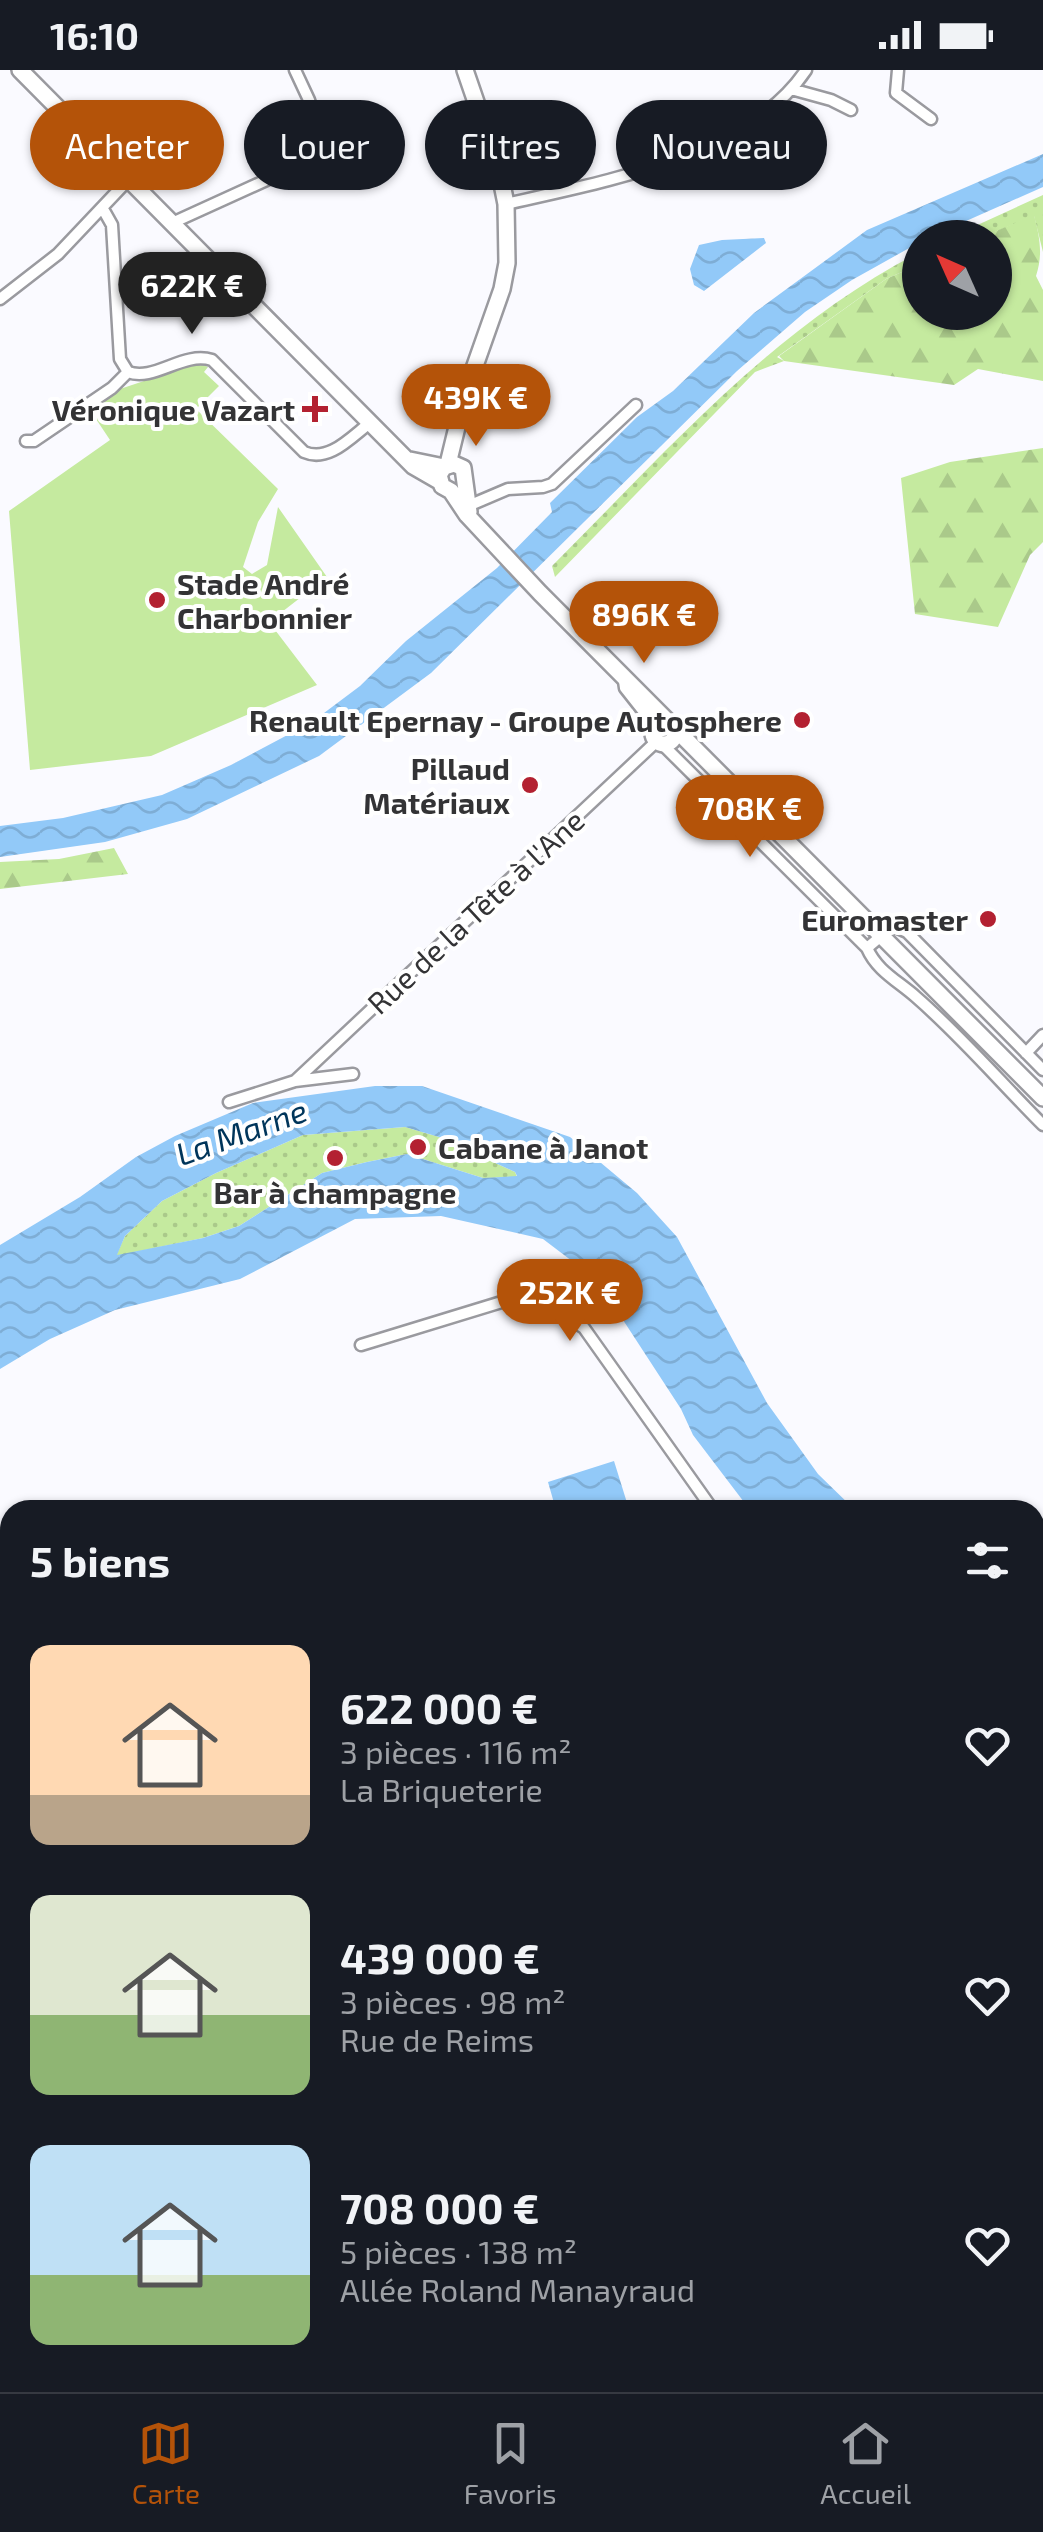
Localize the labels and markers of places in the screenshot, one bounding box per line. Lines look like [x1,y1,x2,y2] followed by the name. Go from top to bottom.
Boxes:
[111,252,273,337] pin: 622K €
[395,364,557,449] pin: 439K €
[52,391,295,427] place label: Véronique Vazart
[304,398,326,420] marker: Véronique Vazart
[177,565,352,635] place label: Stade André Charbonnier
[563,581,725,666] pin: 896K €
[146,589,168,611] marker: Stade André Charbonnier
[249,702,782,739] place label: Renault Epernay - Groupe Autosphere
[791,709,813,731] marker: Renault Epernay - Groupe Autosphere
[363,750,510,820] place label: Pillaud Matériaux
[519,774,541,796] marker: Pillaud Matériaux
[669,775,831,860] pin: 708K €
[801,901,968,937] place label: Euromaster
[977,908,999,930] marker: Euromaster
[438,1129,648,1165] place label: Cabane à Janot
[407,1136,429,1158] marker: Cabane à Janot
[324,1147,346,1169] marker: Bar à champagne
[214,1174,456,1210] place label: Bar à champagne
[489,1259,651,1344] pin: 252K €

